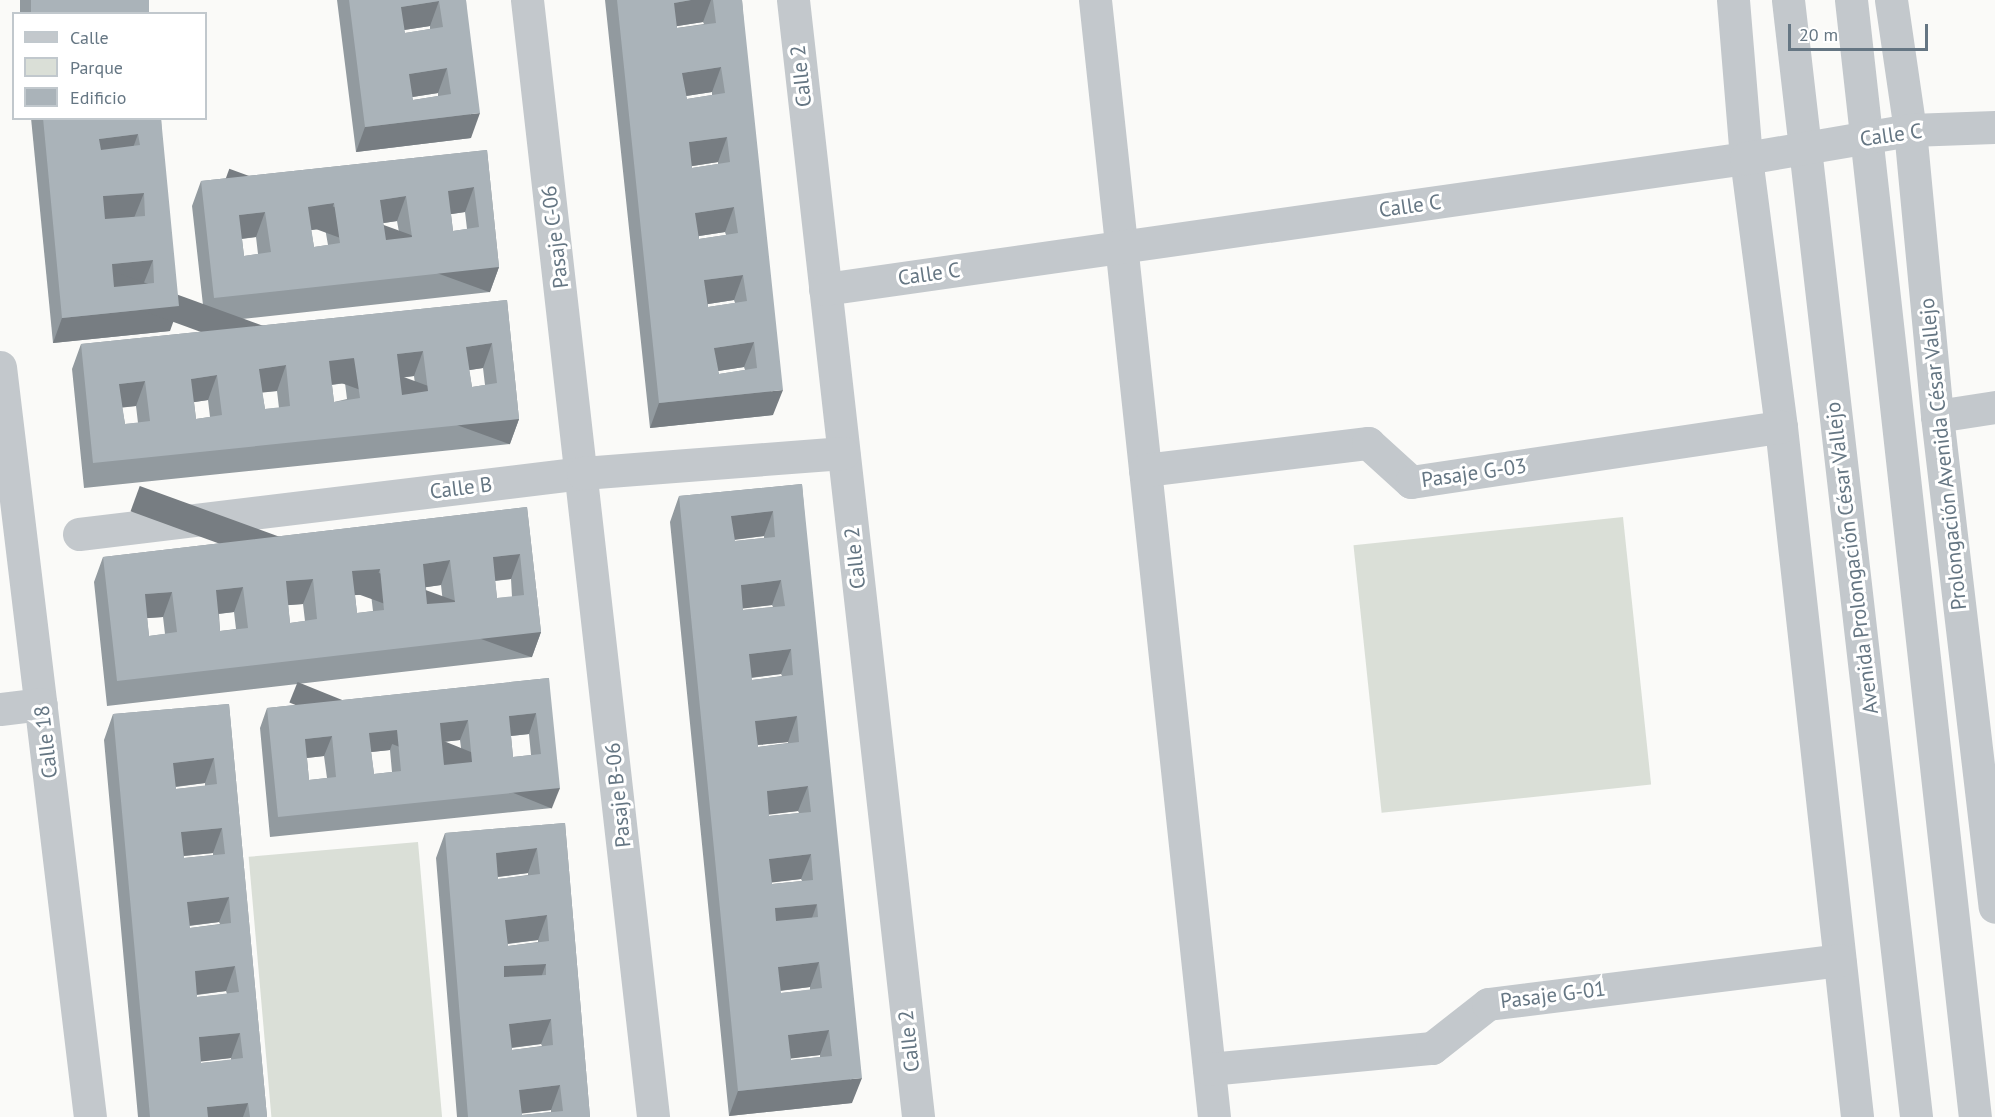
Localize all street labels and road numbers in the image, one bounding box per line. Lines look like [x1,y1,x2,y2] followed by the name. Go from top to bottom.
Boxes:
[785,44,817,108] street label: Calle 2
[1858,118,1924,152] street label: Calle C
[536,184,574,290] street label: Pasaje C-06
[1377,189,1443,223] street label: Calle C
[896,257,962,291] street label: Calle C
[1914,296,1972,612] street label: Prolongación Avenida César Vallejo
[1820,400,1884,716] street label: Avenida Prolongación César Vallejo
[1420,453,1528,493] street label: Pasaje G-03
[428,472,494,504] street label: Calle B
[839,526,871,590] street label: Calle 2
[29,704,63,780] street label: Calle 18
[600,741,636,849] street label: Pasaje B-06
[1499,976,1607,1014] street label: Pasaje G-01
[893,1009,925,1073] street label: Calle 2

